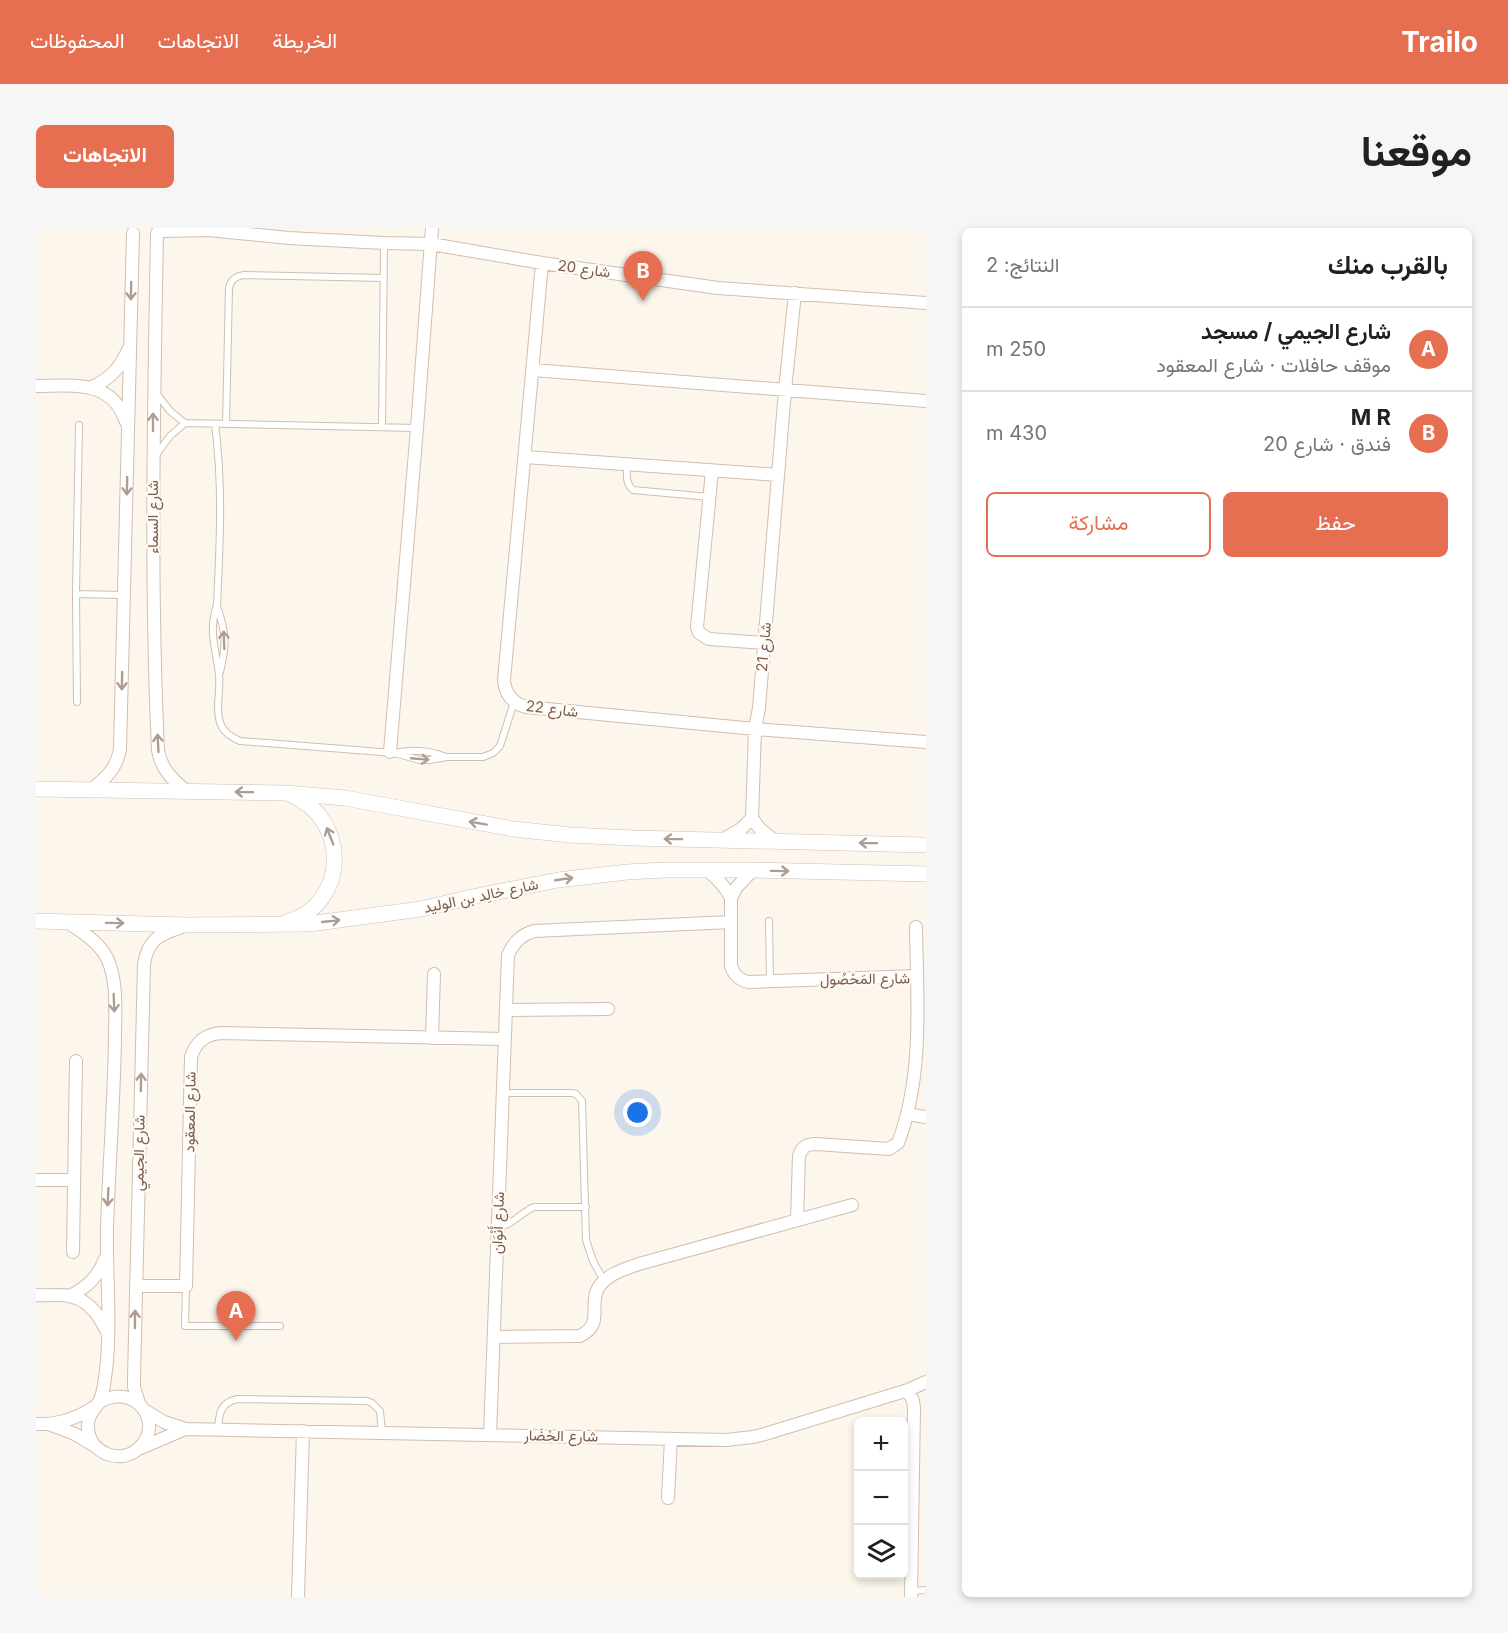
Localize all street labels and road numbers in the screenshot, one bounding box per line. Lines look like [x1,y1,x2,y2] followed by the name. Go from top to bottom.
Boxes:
[556,255,612,284] street label: شارع 20
[143,480,164,554] street label: شارع السماء
[752,621,777,673] street label: شارع 21
[525,696,580,723] street label: شارع 22
[422,874,540,919] street label: شارع خالِد بن الوليد
[820,968,910,991] street label: شارع المَحْصُول
[179,1071,202,1153] street label: شارع المعقود
[128,1114,153,1191] street label: شارع الجيمي
[486,1191,510,1255] street label: شارع أَنْوَان
[523,1425,599,1448] street label: شارع الحْضَار

